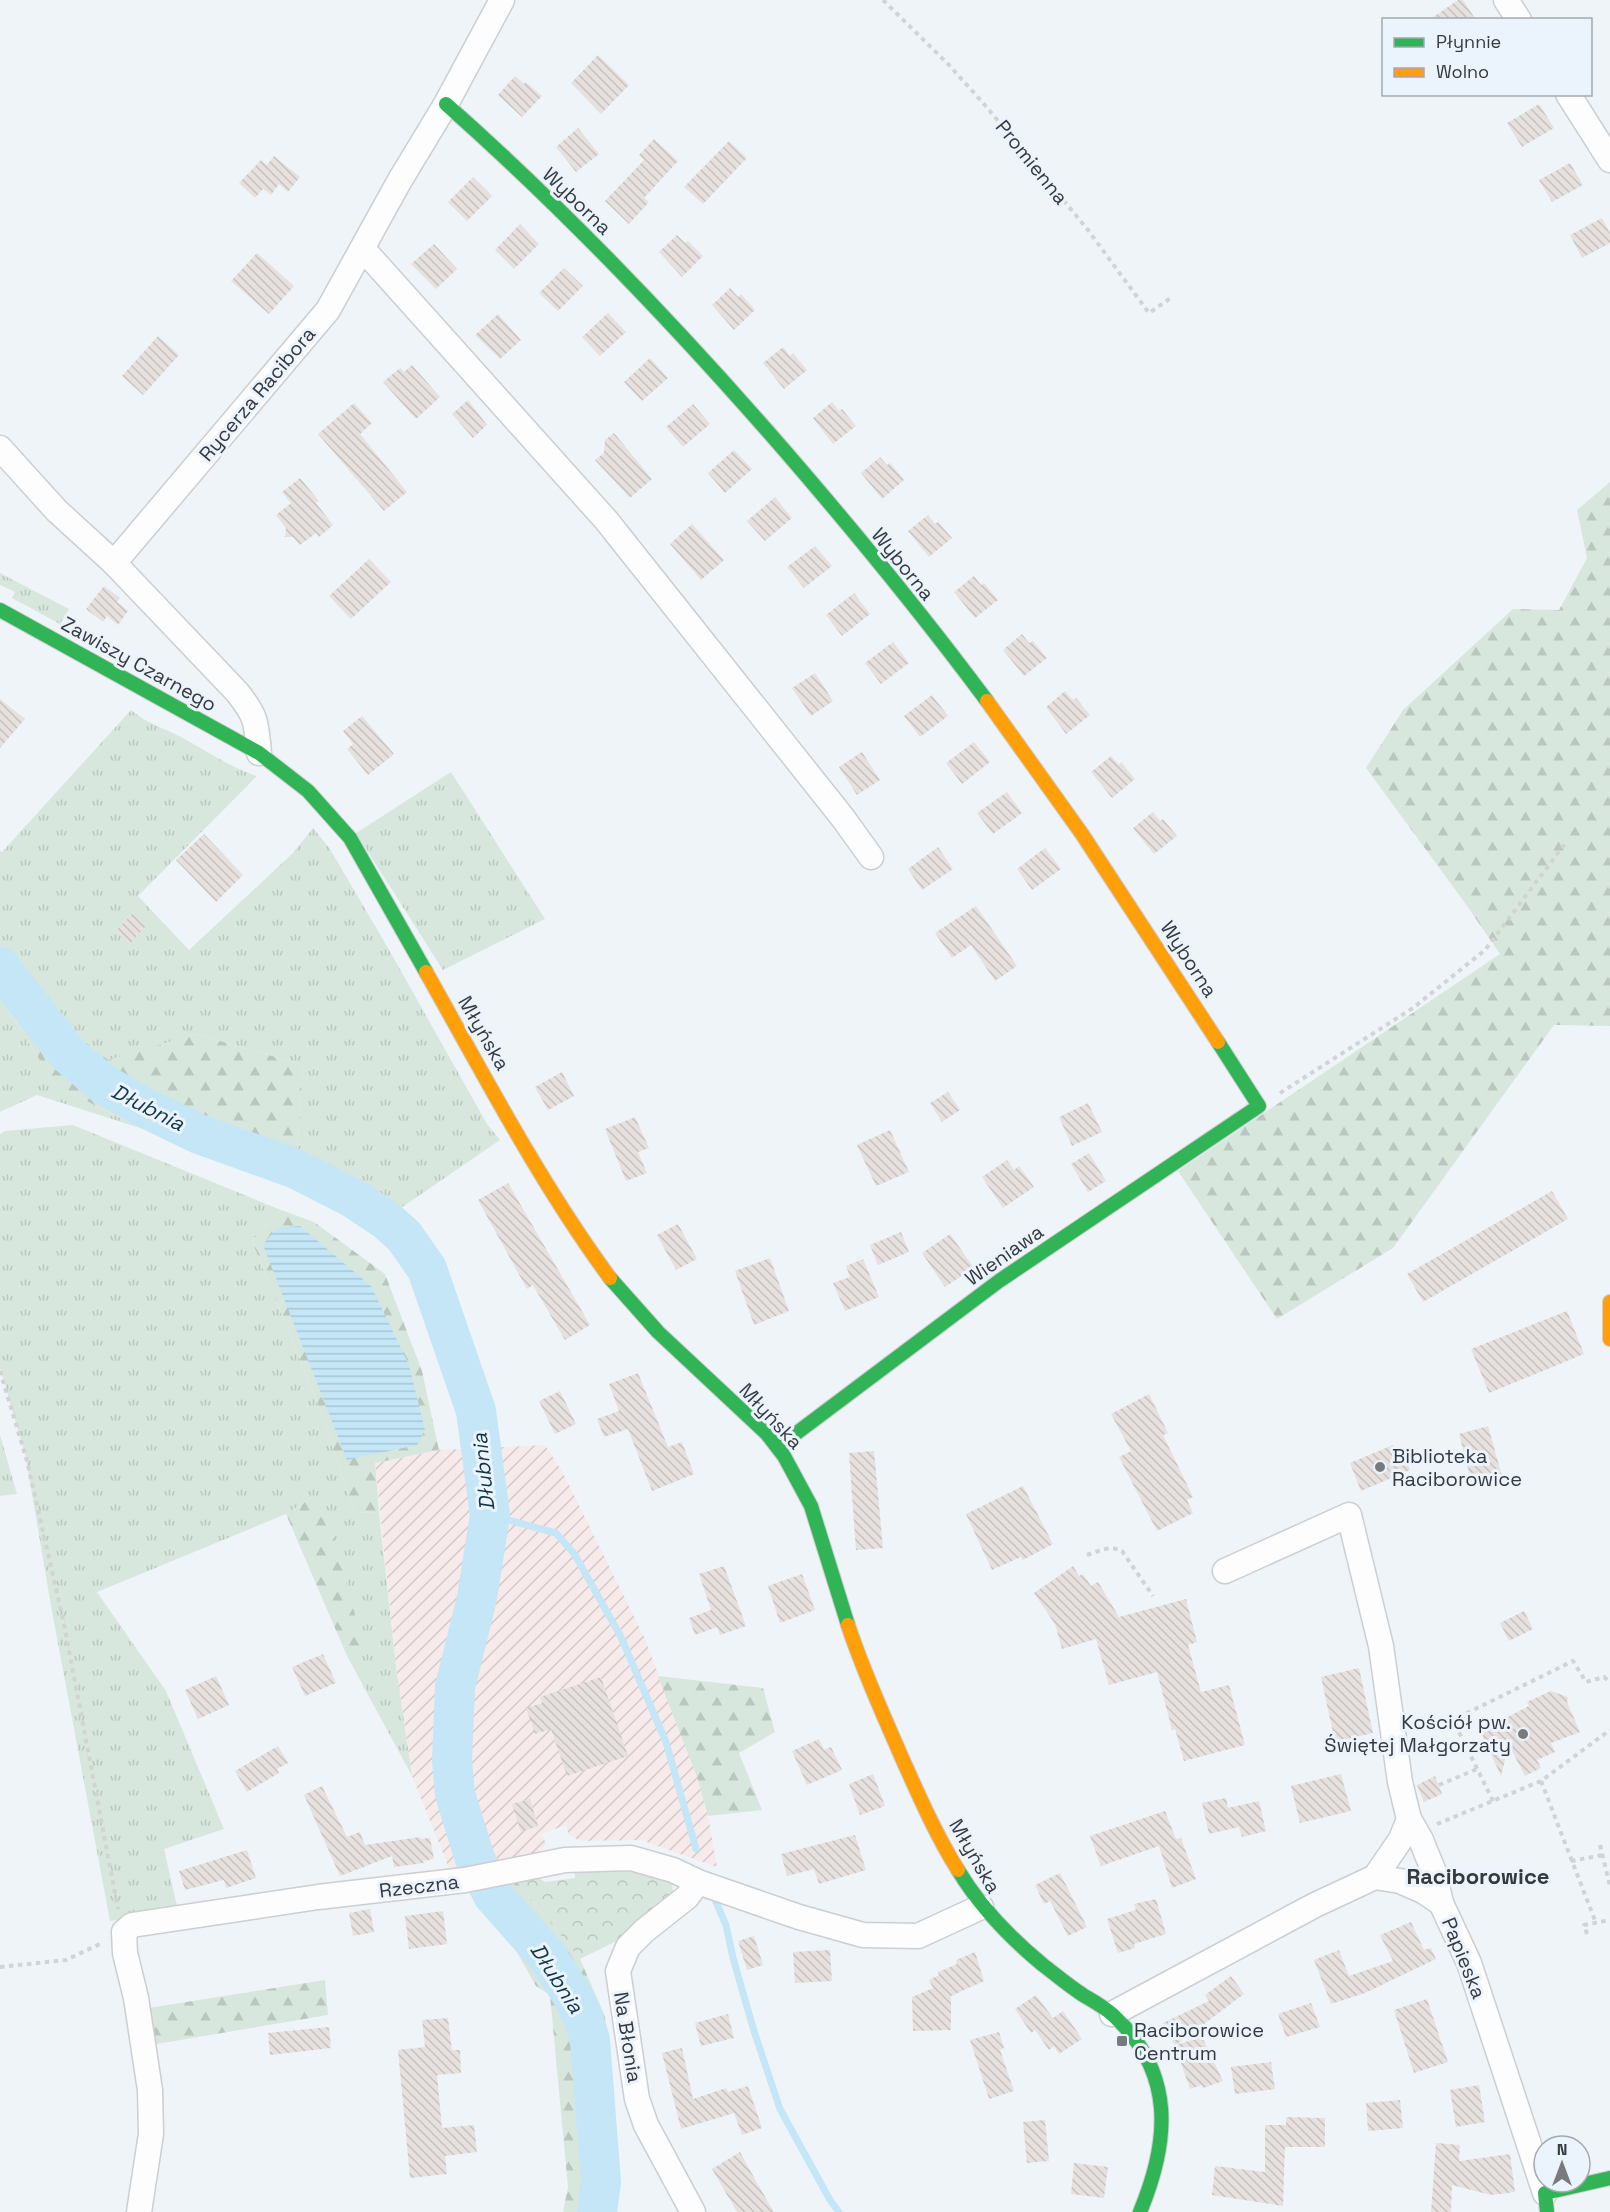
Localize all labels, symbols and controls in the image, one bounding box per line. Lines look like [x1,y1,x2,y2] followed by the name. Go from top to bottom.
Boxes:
[1382,18,1592,96] legend
[1436,30,1501,53] text: Płynnie
[1436,60,1489,83] text: Wolno
[990,114,1074,210] street label: Promienna
[537,162,617,240] street label: Wyborna
[193,321,321,467] street label: Rycerza Racibora
[866,522,940,606] street label: Wyborna
[57,611,221,717] street label: Zawiszy Czarnego
[1155,916,1223,1002] street label: Wyborna
[452,991,516,1075] street label: Młyńska
[107,1077,190,1137] water label: Dłubnia
[960,1219,1048,1291] street label: Wieniawa
[734,1377,808,1455] street label: Młyńska
[465,1431,501,1512] water label: Dłubnia
[1392,1443,1522,1492] place label: Biblioteka Raciborowice
[1373,1460,1387,1474] marker: Biblioteka Raciborowice
[1324,1709,1511,1758] place label: Kościół pw. Świętej Małgorzaty
[1516,1727,1530,1741] marker: Kościół pw. Świętej Małgorzaty
[943,1814,1007,1898] street label: Młyńska
[1406,1862,1550,1890] district label: Raciborowice
[378,1868,460,1904] street label: Rzeczna
[1436,1914,1492,2002] street label: Papieska
[524,1938,590,2019] water label: Dłubnia
[608,1990,648,2084] street label: Na Błonia
[1134,2017,1264,2066] place label: Raciborowice Centrum
[1115,2034,1129,2048] marker: Raciborowice Centrum
[1532,2134,1592,2194] north arrow
[1557,2139,1567,2160] text: N

